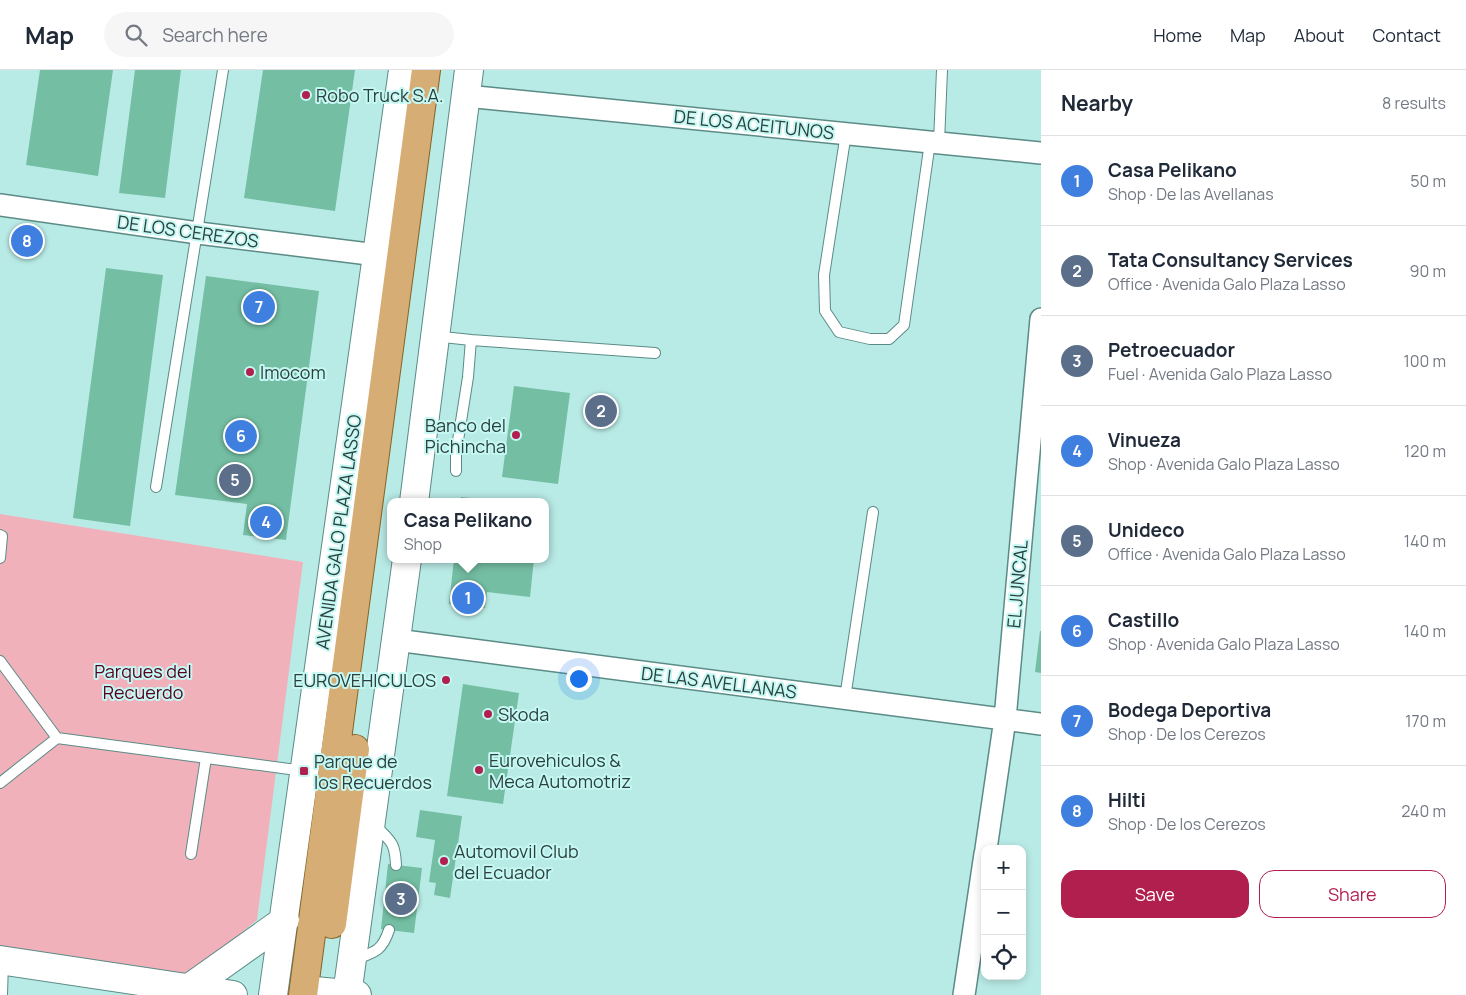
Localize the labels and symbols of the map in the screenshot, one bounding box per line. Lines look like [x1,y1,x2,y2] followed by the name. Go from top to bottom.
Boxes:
[316,83,444,107] place label: Robo Truck S.A.
[300,89,312,101] marker: Robo Truck S.A.
[673,104,835,144] street label: DE LOS ACEITUNOS
[116,209,260,253] street label: DE LOS CEREZOS
[11,222,43,260] pin: 8
[243,288,275,326] pin: 7
[260,360,326,384] place label: Imocom
[244,366,256,378] marker: Imocom
[585,392,617,430] pin: 2
[310,413,366,651] street label: AVENIDA GALO PLAZA LASSO
[425,413,506,458] place label: Banco del Pichincha
[225,417,257,455] pin: 6
[510,429,522,441] marker: Banco del Pichincha
[219,461,251,499] pin: 5
[250,503,282,541] pin: 4
[1001,539,1033,629] street label: EL JUNCAL
[452,579,484,617] pin: 1
[94,659,192,704] park label: Parques del Recuerdo
[640,661,798,703] street label: DE LAS AVELLANAS
[566,666,592,692] your location
[293,668,436,692] place label: EUROVEHICULOS
[440,674,452,686] marker: EUROVEHICULOS
[498,702,549,726] place label: Skoda
[482,708,494,720] marker: Skoda
[489,748,631,793] place label: Eurovehiculos & Meca Automotriz
[314,749,432,794] place label: Parque de los Recuerdos
[473,764,485,776] marker: Eurovehiculos & Meca Automotriz
[298,765,310,777] marker: Parque de los Recuerdos
[454,839,579,884] place label: Automovil Club del Ecuador
[438,855,450,867] marker: Automovil Club del Ecuador
[385,880,417,918] pin: 3

